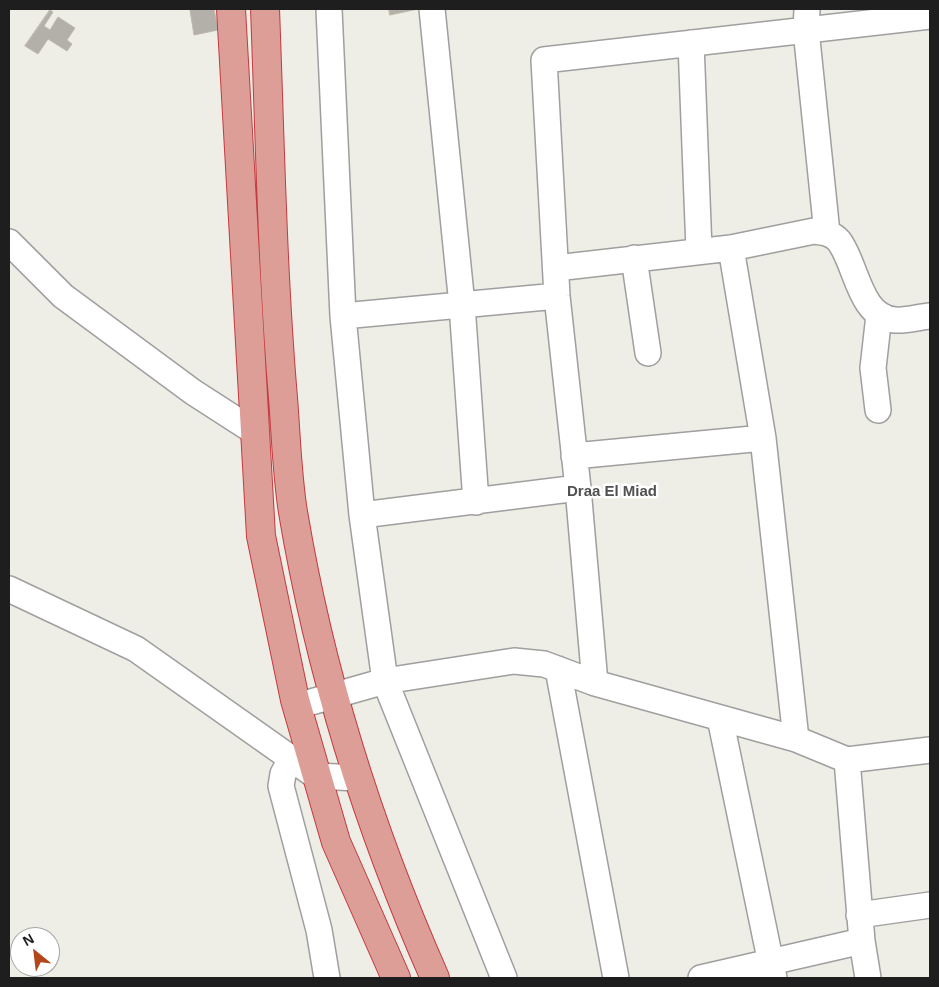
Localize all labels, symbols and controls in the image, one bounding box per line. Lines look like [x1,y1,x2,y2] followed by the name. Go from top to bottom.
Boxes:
[567,483,657,501] district label: Draa El Miad
[10,927,60,977] north arrow
[20,930,37,949] text: N

